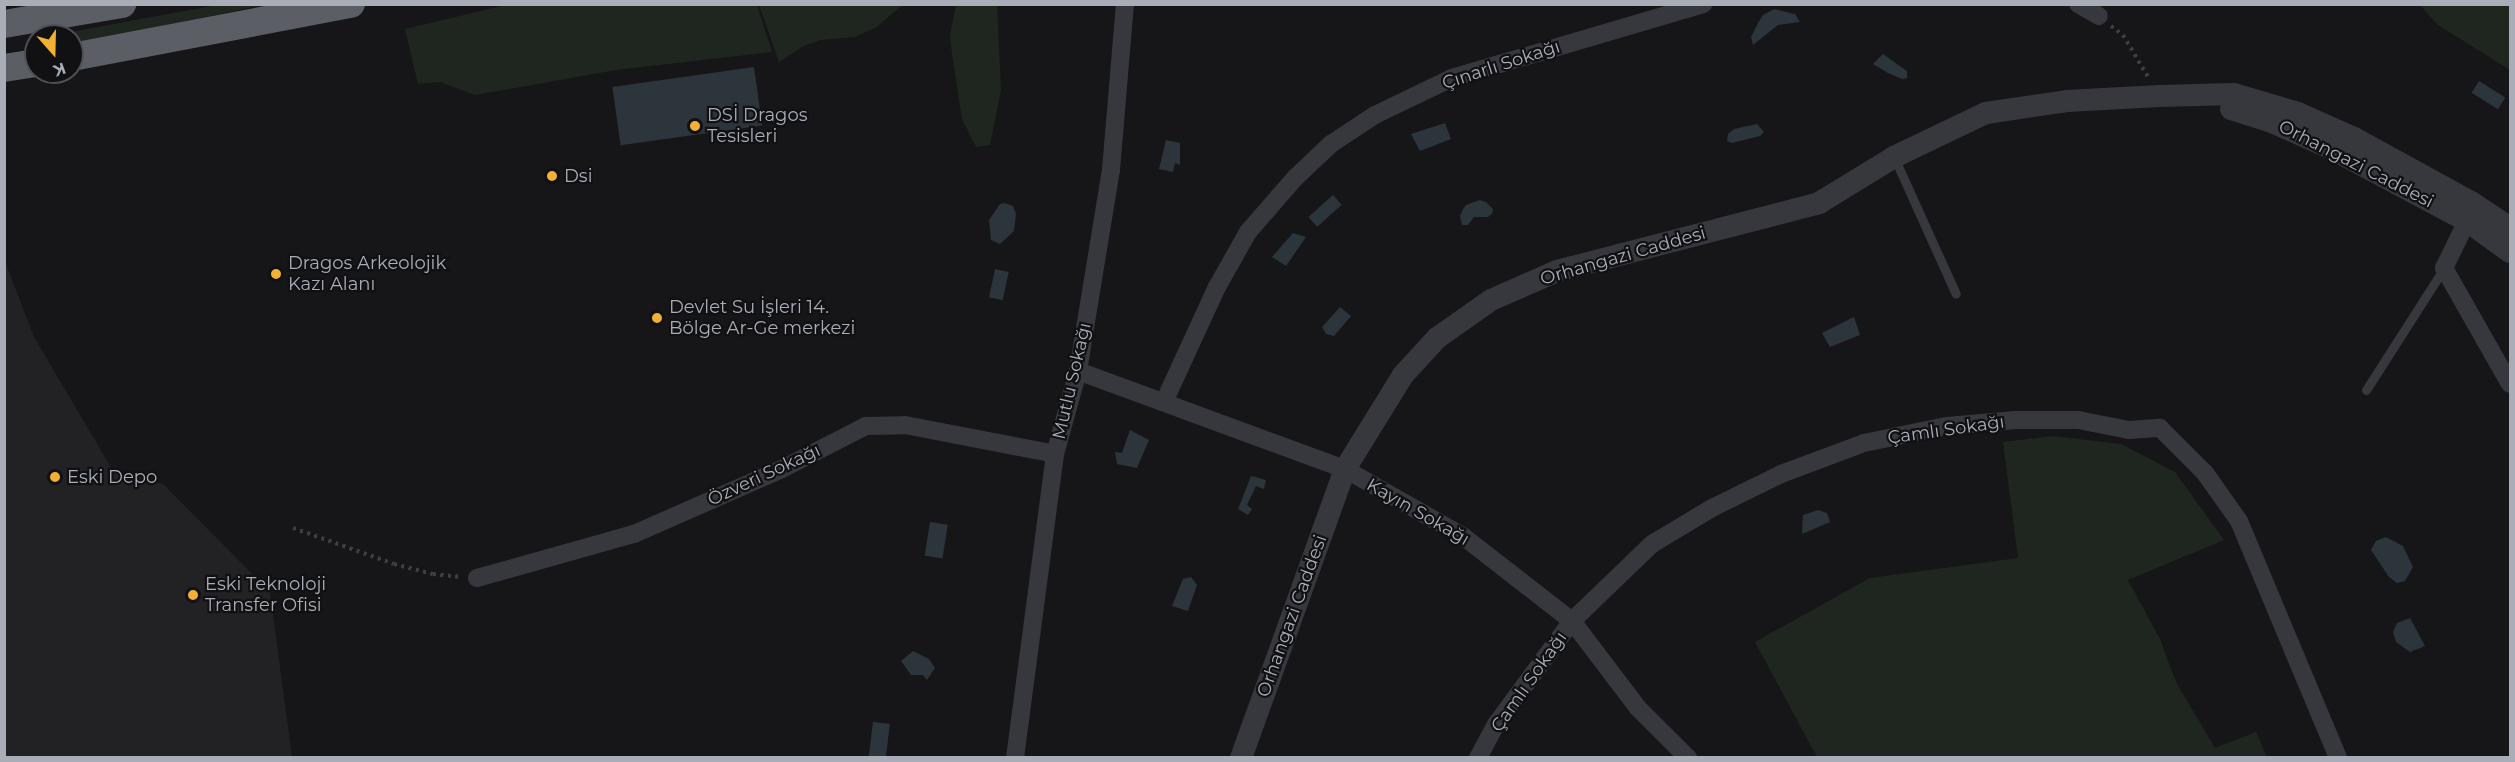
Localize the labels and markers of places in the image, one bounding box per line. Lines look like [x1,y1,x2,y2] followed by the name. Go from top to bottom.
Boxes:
[707,105,807,148] place label: DSİ Dragos Tesisleri
[688,119,702,133] marker: DSİ Dragos Tesisleri
[564,165,592,187] place label: Dsi
[545,169,559,183] marker: Dsi
[288,253,446,296] place label: Dragos Arkeolojik Kazı Alanı
[269,267,283,281] marker: Dragos Arkeolojik Kazı Alanı
[669,297,855,340] place label: Devlet Su İşleri 14. Bölge Ar-Ge merkezi
[650,311,664,325] marker: Devlet Su İşleri 14. Bölge Ar-Ge merkezi
[67,466,157,488] place label: Eski Depo
[48,470,62,484] marker: Eski Depo
[205,574,326,616] place label: Eski Teknoloji Transfer Ofisi
[186,588,200,602] marker: Eski Teknoloji Transfer Ofisi

